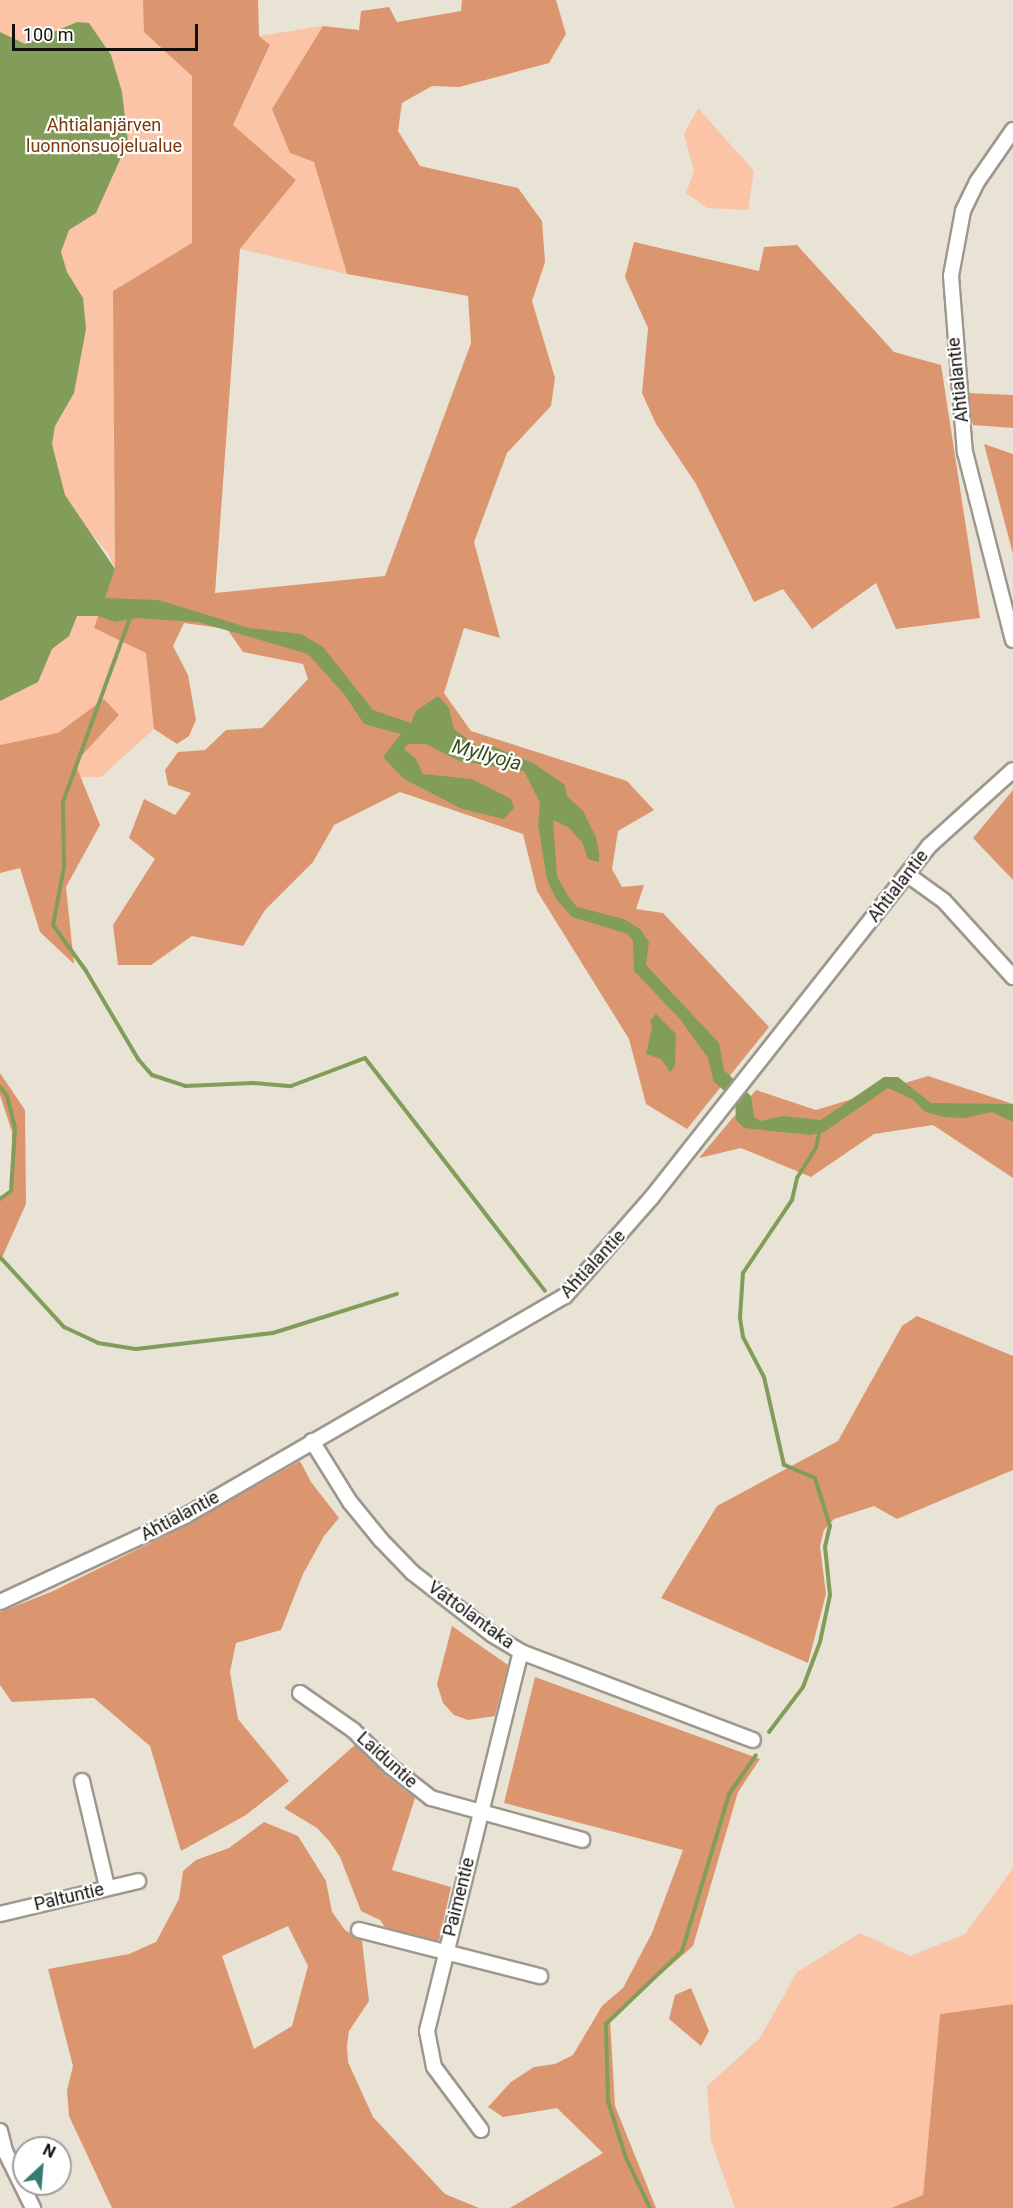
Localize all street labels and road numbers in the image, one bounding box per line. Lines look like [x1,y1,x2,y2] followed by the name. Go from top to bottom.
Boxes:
[943,336,973,424] street label: Ahtialantie
[863,846,933,926] street label: Ahtialantie
[556,1225,630,1303] street label: Ahtialantie
[137,1486,223,1546] street label: Ahtialantie
[424,1576,518,1654] street label: Vattolantaka
[352,1727,422,1793] street label: Laiduntie
[439,1855,479,1939] street label: Paimentie
[32,1878,106,1916] street label: Paltuntie

